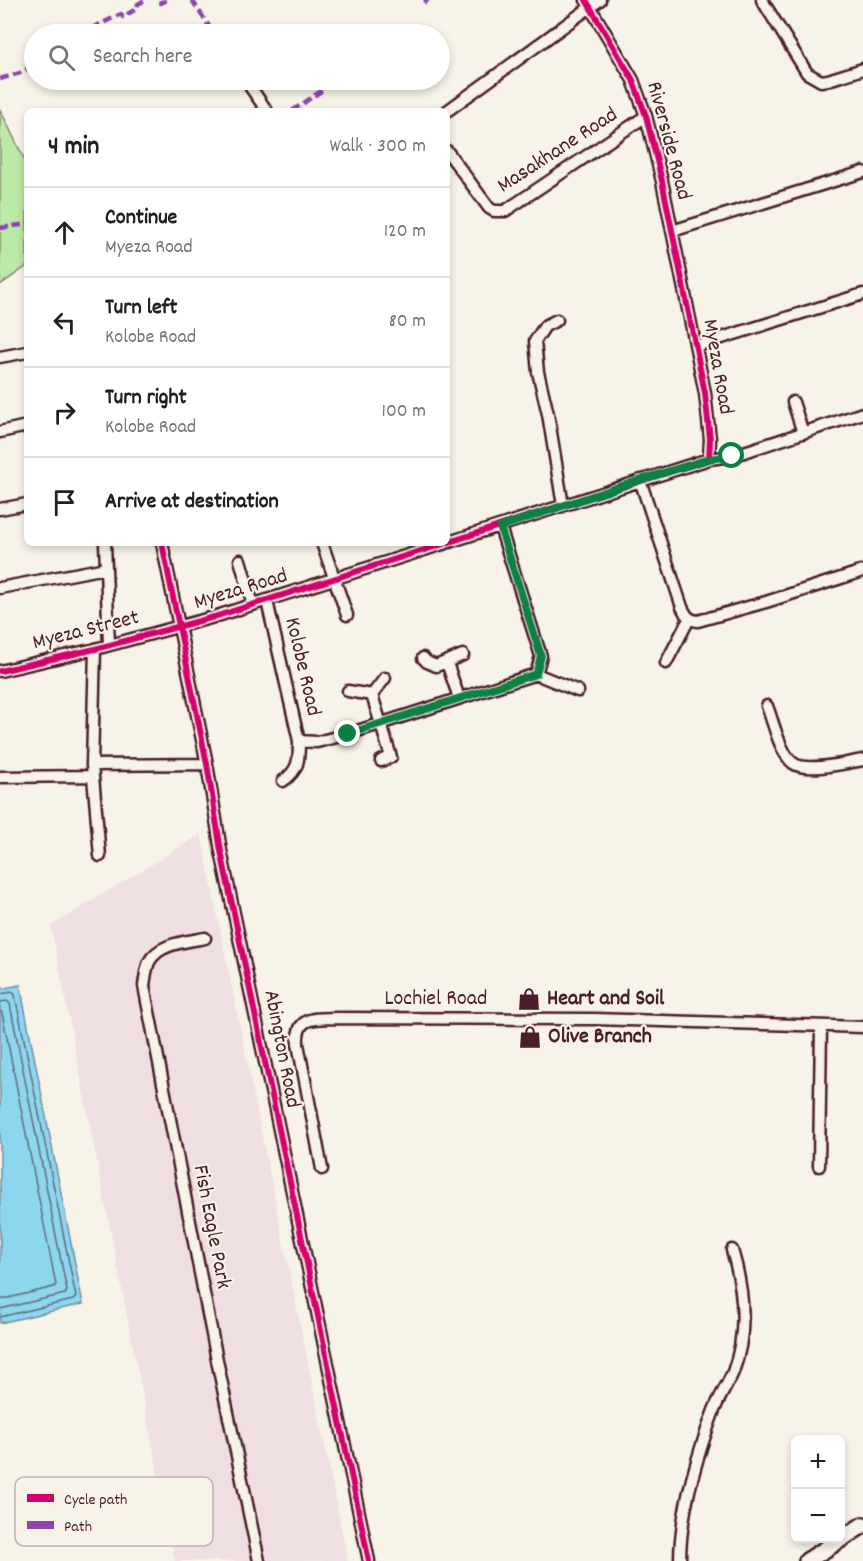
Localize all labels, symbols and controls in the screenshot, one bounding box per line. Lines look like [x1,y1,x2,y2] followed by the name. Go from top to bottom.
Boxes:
[24,24,450,90] search box
[45,41,78,74] icon: search
[93,42,192,73] text: Search here
[637,78,699,204] street label: Riverside Road
[492,100,624,202] street label: Masakhane Road
[48,129,99,166] text: 4 min
[329,133,426,161] text: Walk · 300 m
[105,203,177,234] text: Continue
[48,216,81,249] icon: ahead
[384,218,426,246] text: 120 m
[105,234,193,262] text: Myeza Road
[105,293,177,324] text: Turn left
[48,306,81,339] icon: left
[389,308,426,336] text: 80 m
[693,317,741,417] street label: Myeza Road
[105,324,196,352] text: Kolobe Road
[105,383,187,414] text: Turn right
[48,396,81,429] icon: right
[382,398,426,426] text: 100 m
[105,414,196,442] text: Kolobe Road
[718,442,744,468] route start
[48,486,81,519] icon: arrive
[105,487,279,518] text: Arrive at destination
[190,561,292,619] street label: Myeza Road
[30,603,142,659] street label: Myeza Street
[276,615,328,719] street label: Kolobe Road
[334,720,360,746] route end
[385,984,487,1015] street label: Lochiel Road
[547,984,665,1015] place label: Heart and Soil
[516,986,542,1012] shop icon: Heart and Soil
[254,987,308,1111] street label: Abington Road
[548,1022,652,1053] place label: Olive Branch
[517,1024,543,1050] shop icon: Olive Branch
[184,1162,238,1292] street label: Fish Eagle Park
[791,1435,845,1543] map controls
[791,1435,845,1489] button: +
[15,1477,213,1546] legend
[64,1489,127,1512] text: Cycle path
[791,1489,845,1543] button: −
[64,1516,92,1539] text: Path

